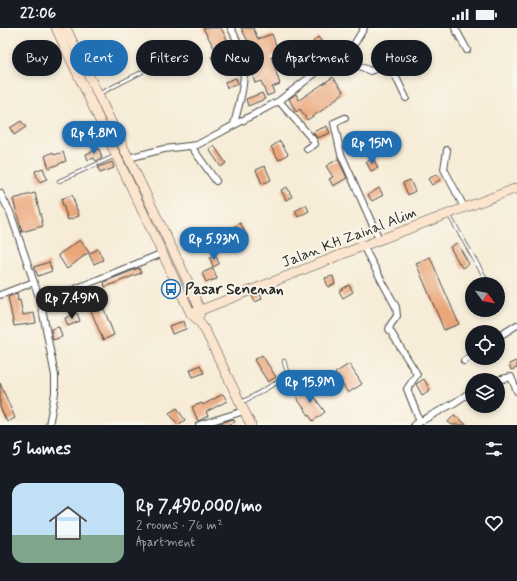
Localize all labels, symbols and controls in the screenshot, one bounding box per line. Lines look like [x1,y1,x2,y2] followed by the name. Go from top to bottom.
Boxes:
[20,4,56,24] text: 22:06
[12,40,62,76] chip: Buy
[70,40,128,76] chip: Rent
[136,40,203,76] chip: Filters
[211,40,264,76] chip: New
[272,40,363,76] chip: Apartment
[371,40,432,76] chip: House
[57,121,131,155] pin: Rp 4.8M
[71,125,117,142] text: Rp 4.8M
[339,131,405,165] pin: Rp 15M
[352,135,392,152] text: Rp 15M
[279,203,420,273] street label: Jalan KH Zainal Alim
[173,227,255,261] pin: Rp 5.93M
[189,231,239,248] text: Rp 5.93M
[465,277,505,317] north arrow
[465,277,505,413] map controls
[160,278,182,300] bus stop icon: Pasar Senenan
[185,280,284,300] place label: Pasar Senenan
[31,286,113,320] pin: Rp 7.49M
[45,290,99,307] text: Rp 7.49M
[465,325,505,365] button: locate
[269,370,351,404] pin: Rp 15.9M
[465,373,505,413] button: layers
[285,374,335,391] text: Rp 15.9M
[12,438,71,460] text: 5 homes
[483,438,505,460] icon: filters
[136,495,262,517] text: Rp 7,490,000/mo
[44,499,92,547] icon: home
[483,512,505,534] icon: heart
[136,517,223,534] text: 2 rooms · 76 m²
[136,534,195,551] text: Apartment

